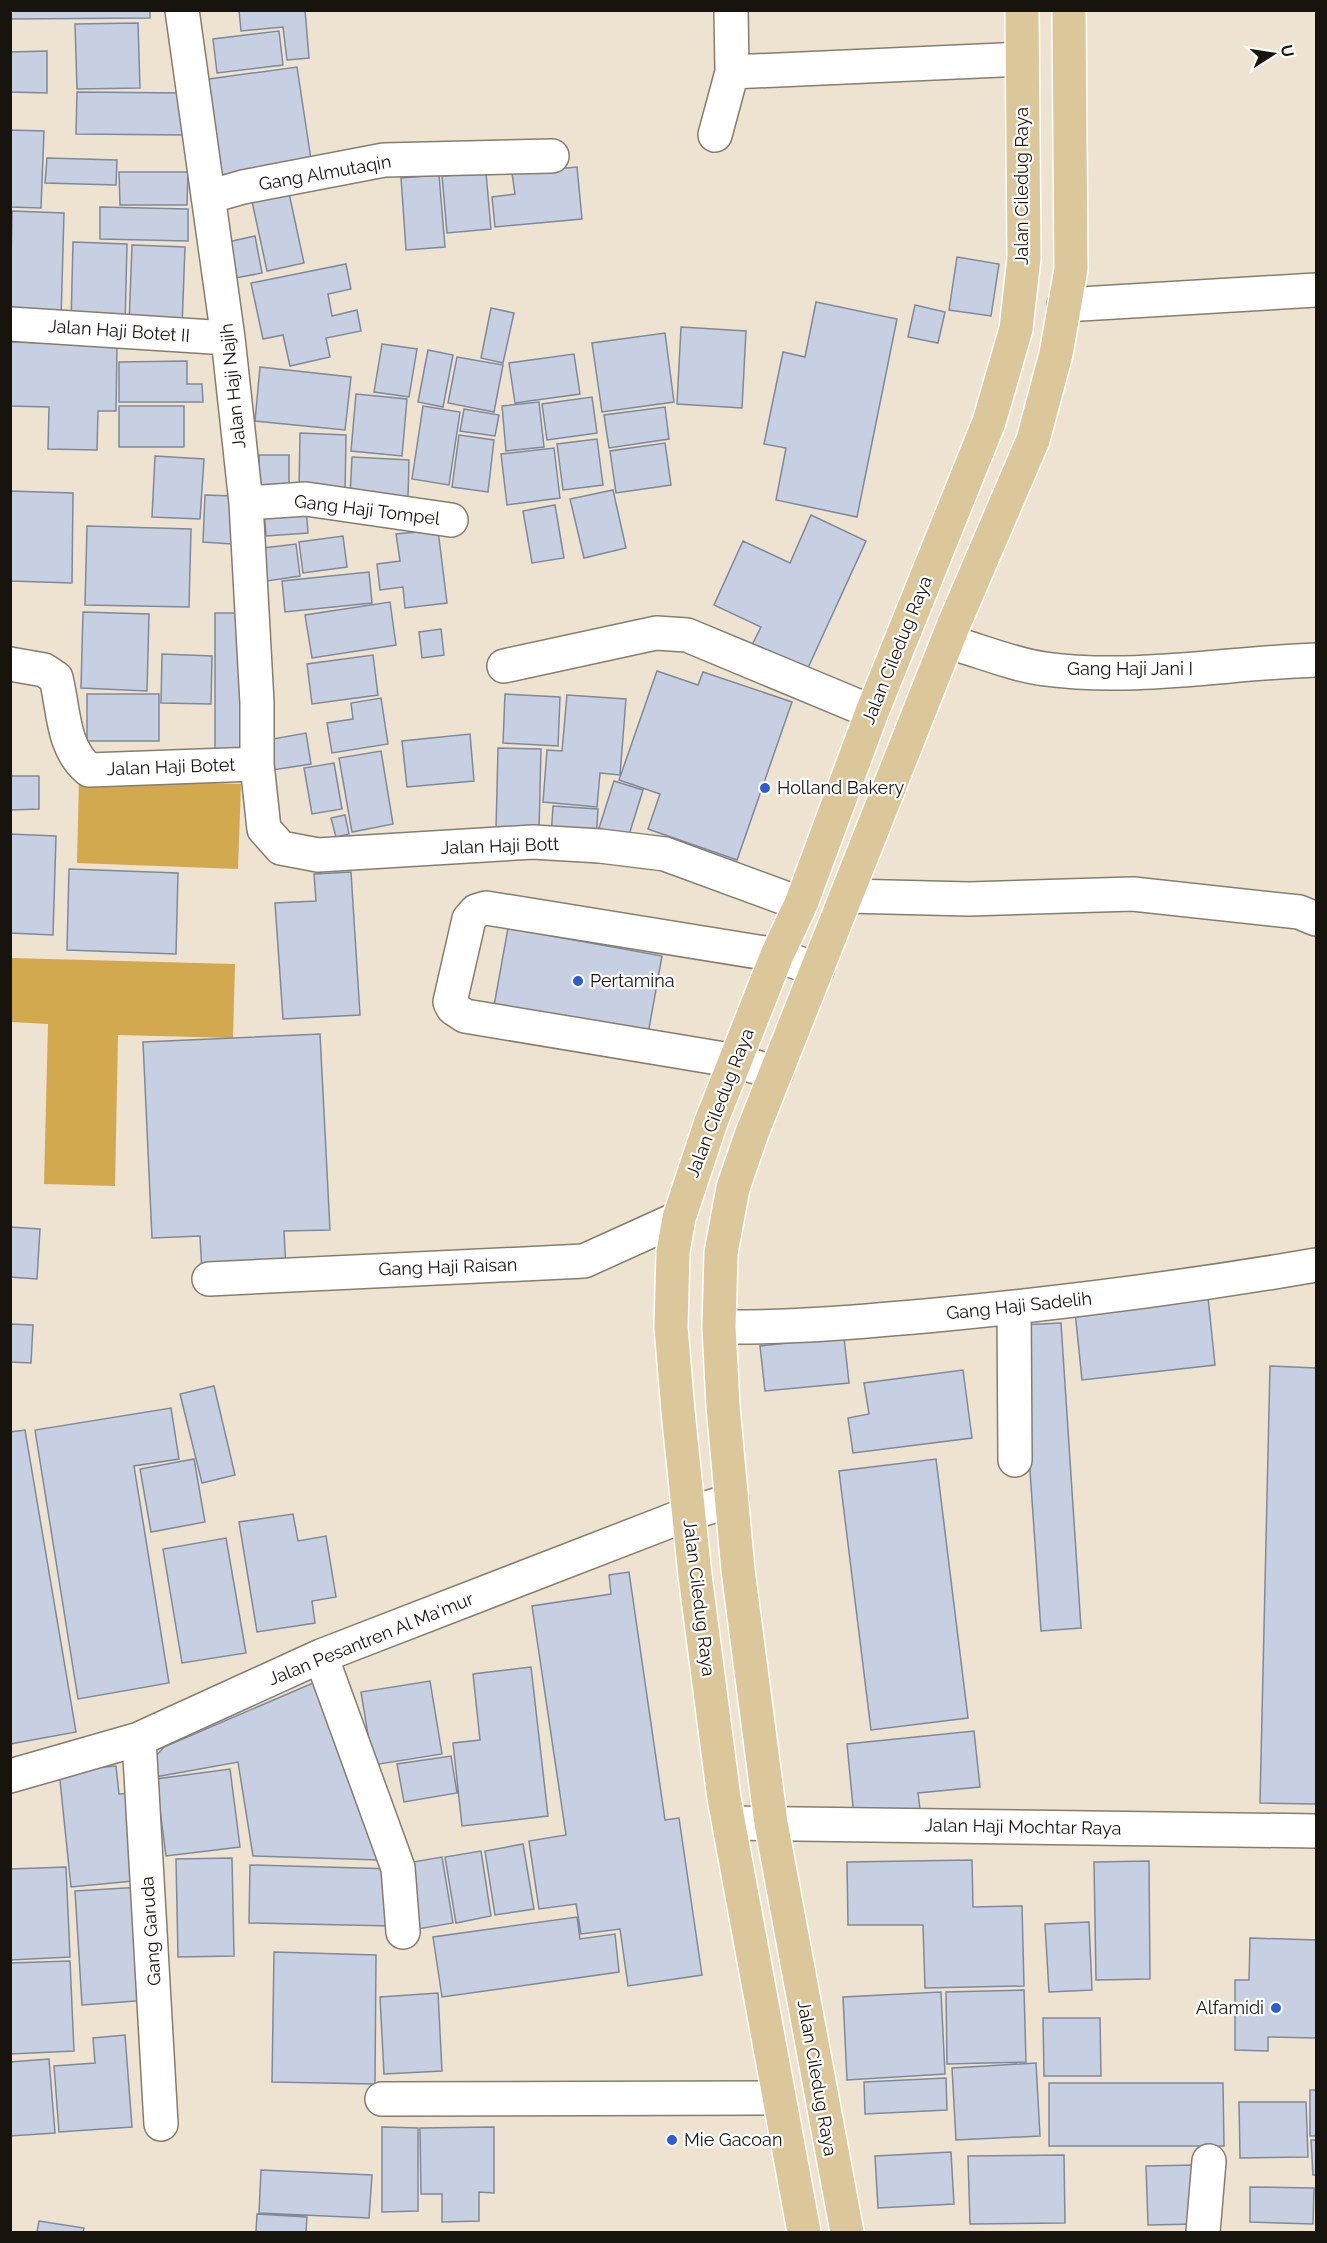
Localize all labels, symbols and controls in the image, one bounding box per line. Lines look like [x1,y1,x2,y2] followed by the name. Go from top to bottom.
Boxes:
[1243,24,1303,84] north arrow
[1277,43,1298,59] text: U
[1011,107,1032,265] street label: Jalan Ciledug Raya
[257,151,393,194] street label: Gang Almutaqin
[47,315,191,346] street label: Jalan Haji Botet II
[215,322,250,450] street label: Jalan Haji Najih
[293,490,441,529] street label: Gang Haji Tompel
[857,573,936,727] street label: Jalan Ciledug Raya
[1067,658,1193,679] street label: Gang Haji Jani I
[106,754,236,779] street label: Jalan Haji Botet
[777,777,904,798] place label: Holland Bakery
[758,781,772,795] marker: Holland Bakery
[441,833,559,858] street label: Jalan Haji Bott
[590,970,675,991] place label: Pertamina
[571,974,585,988] marker: Pertamina
[681,1025,758,1180] street label: Jalan Ciledug Raya
[378,1254,518,1279] street label: Gang Haji Raisan
[945,1287,1093,1324] street label: Gang Haji Sadelih
[679,1518,720,1678] street label: Jalan Ciledug Raya
[265,1587,477,1689] street label: Jalan Pesantren Al Ma'mur
[924,1814,1122,1839] street label: Jalan Haji Mochtar Raya
[136,1876,165,1986] street label: Gang Garuda
[1196,1997,1264,2018] place label: Alfamidi
[793,1998,842,2157] street label: Jalan Ciledug Raya
[1269,2001,1283,2015] marker: Alfamidi
[684,2129,782,2150] place label: Mie Gacoan
[665,2133,679,2147] marker: Mie Gacoan

